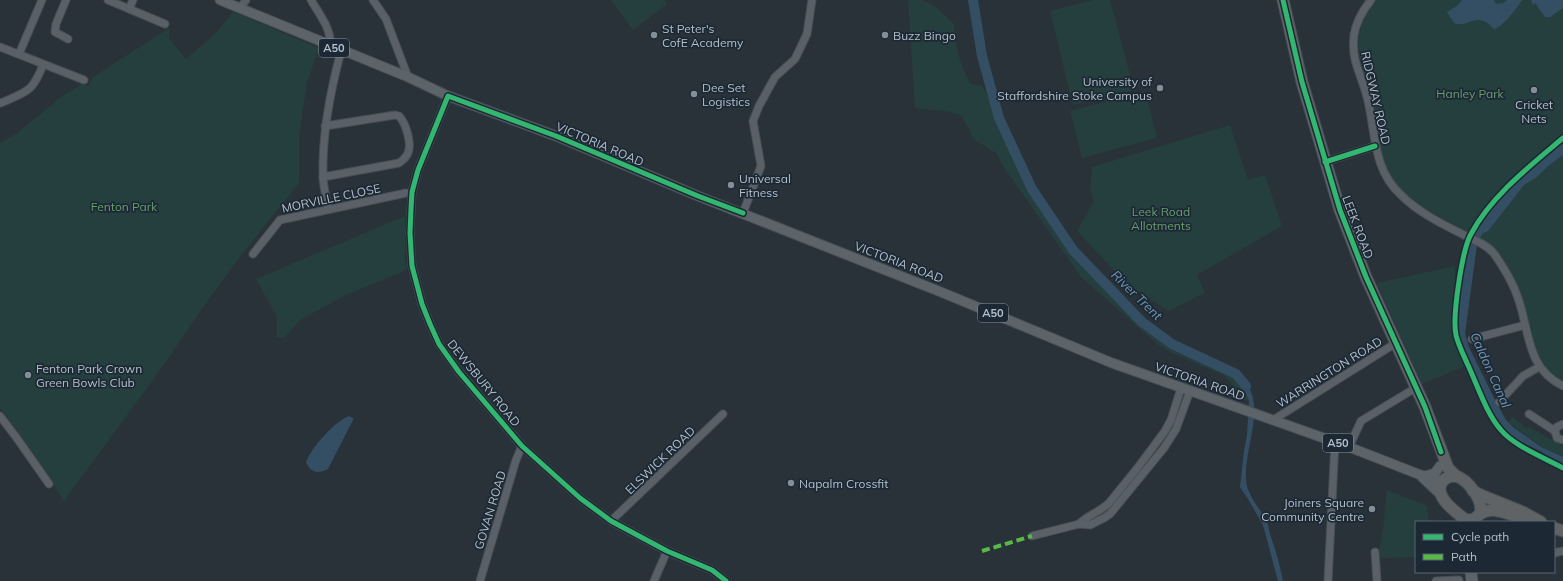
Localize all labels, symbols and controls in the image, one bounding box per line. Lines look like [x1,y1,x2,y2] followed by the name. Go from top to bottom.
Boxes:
[662,21,744,50] place label: St Peter's CofE Academy
[893,28,956,43] place label: Buzz Bingo
[649,30,659,40] marker: St Peter's CofE Academy
[880,30,890,40] marker: Buzz Bingo
[319,39,349,57] road number: A50
[1358,50,1394,146] street label: RIDGWAY ROAD
[997,74,1153,103] place label: University of Staffordshire Stoke Campus
[702,80,750,109] place label: Dee Set Logistics
[1155,83,1165,93] marker: University of Staffordshire Stoke Campus
[1529,85,1539,95] marker: Cricket Nets
[1436,86,1505,101] park label: Hanley Park
[689,89,699,99] marker: Dee Set Logistics
[1515,97,1553,126] place label: Cricket Nets
[554,119,646,169] street label: VICTORIA ROAD
[739,171,791,200] place label: Universal Fitness
[280,180,382,216] street label: MORVILLE CLOSE
[726,180,736,190] marker: Universal Fitness
[1339,193,1377,261] street label: LEEK ROAD
[91,199,158,214] park label: Fenton Park
[1131,204,1191,233] park label: Leek Road Allotments
[852,238,946,286] street label: VICTORIA ROAD
[1108,267,1166,324] water label: River Trent
[978,304,1008,322] road number: A50
[1467,330,1515,411] water label: Caldon Canal
[1273,333,1385,411] street label: WARRINGTON ROAD
[444,337,524,429] street label: DEWSBURY ROAD
[1153,359,1247,403] street label: VICTORIA ROAD
[36,361,142,390] place label: Fenton Park Crown Green Bowls Club
[23,370,33,380] marker: Fenton Park Crown Green Bowls Club
[622,423,698,497] street label: ELSWICK ROAD
[1323,434,1353,452] road number: A50
[471,469,509,551] street label: GOVAN ROAD
[799,476,888,491] place label: Napalm Crossfit
[786,478,796,488] marker: Napalm Crossfit
[1261,495,1364,524] place label: Joiners Square Community Centre
[1367,504,1377,514] marker: Joiners Square Community Centre
[1415,521,1555,573] legend
[1451,529,1509,544] text: Cycle path
[1451,549,1477,564] text: Path

